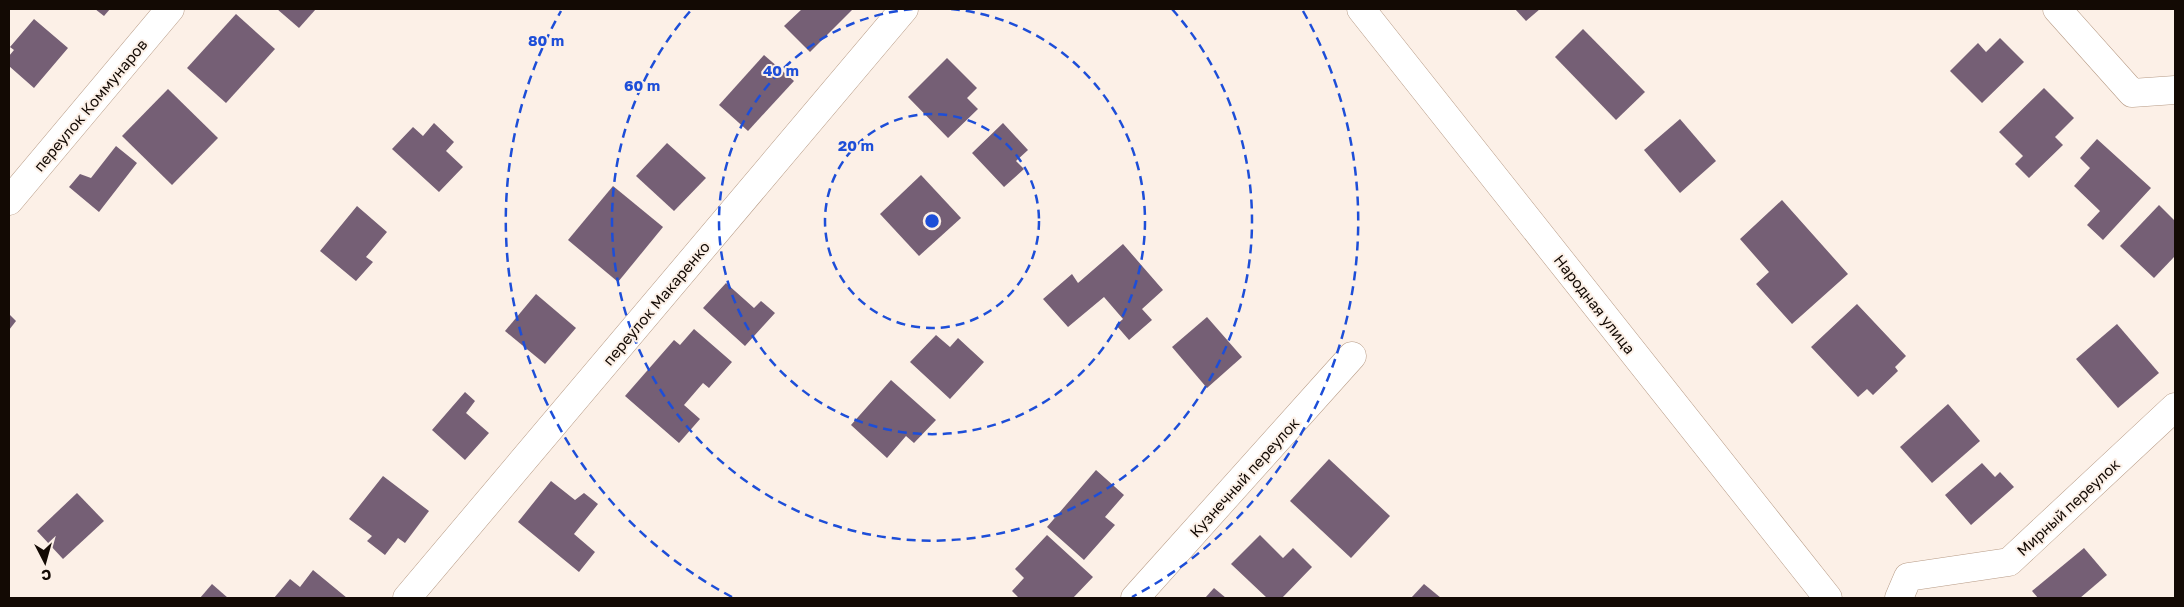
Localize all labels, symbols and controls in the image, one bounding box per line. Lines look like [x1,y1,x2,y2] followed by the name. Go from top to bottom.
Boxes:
[528,31,564,49] text: 80 m
[29,35,151,175] street label: переулок Коммунаров
[763,61,799,79] text: 40 m
[624,76,660,94] text: 60 m
[838,136,874,154] text: 20 m
[923,212,941,230] centre of rings
[599,237,713,369] street label: переулок Макаренко
[1551,251,1639,357] street label: Народная улица
[1185,413,1303,541] street label: Кузнечный переулок
[2013,454,2123,559] street label: Мирный переулок
[20,537,70,587] north arrow
[41,566,52,584] text: С

